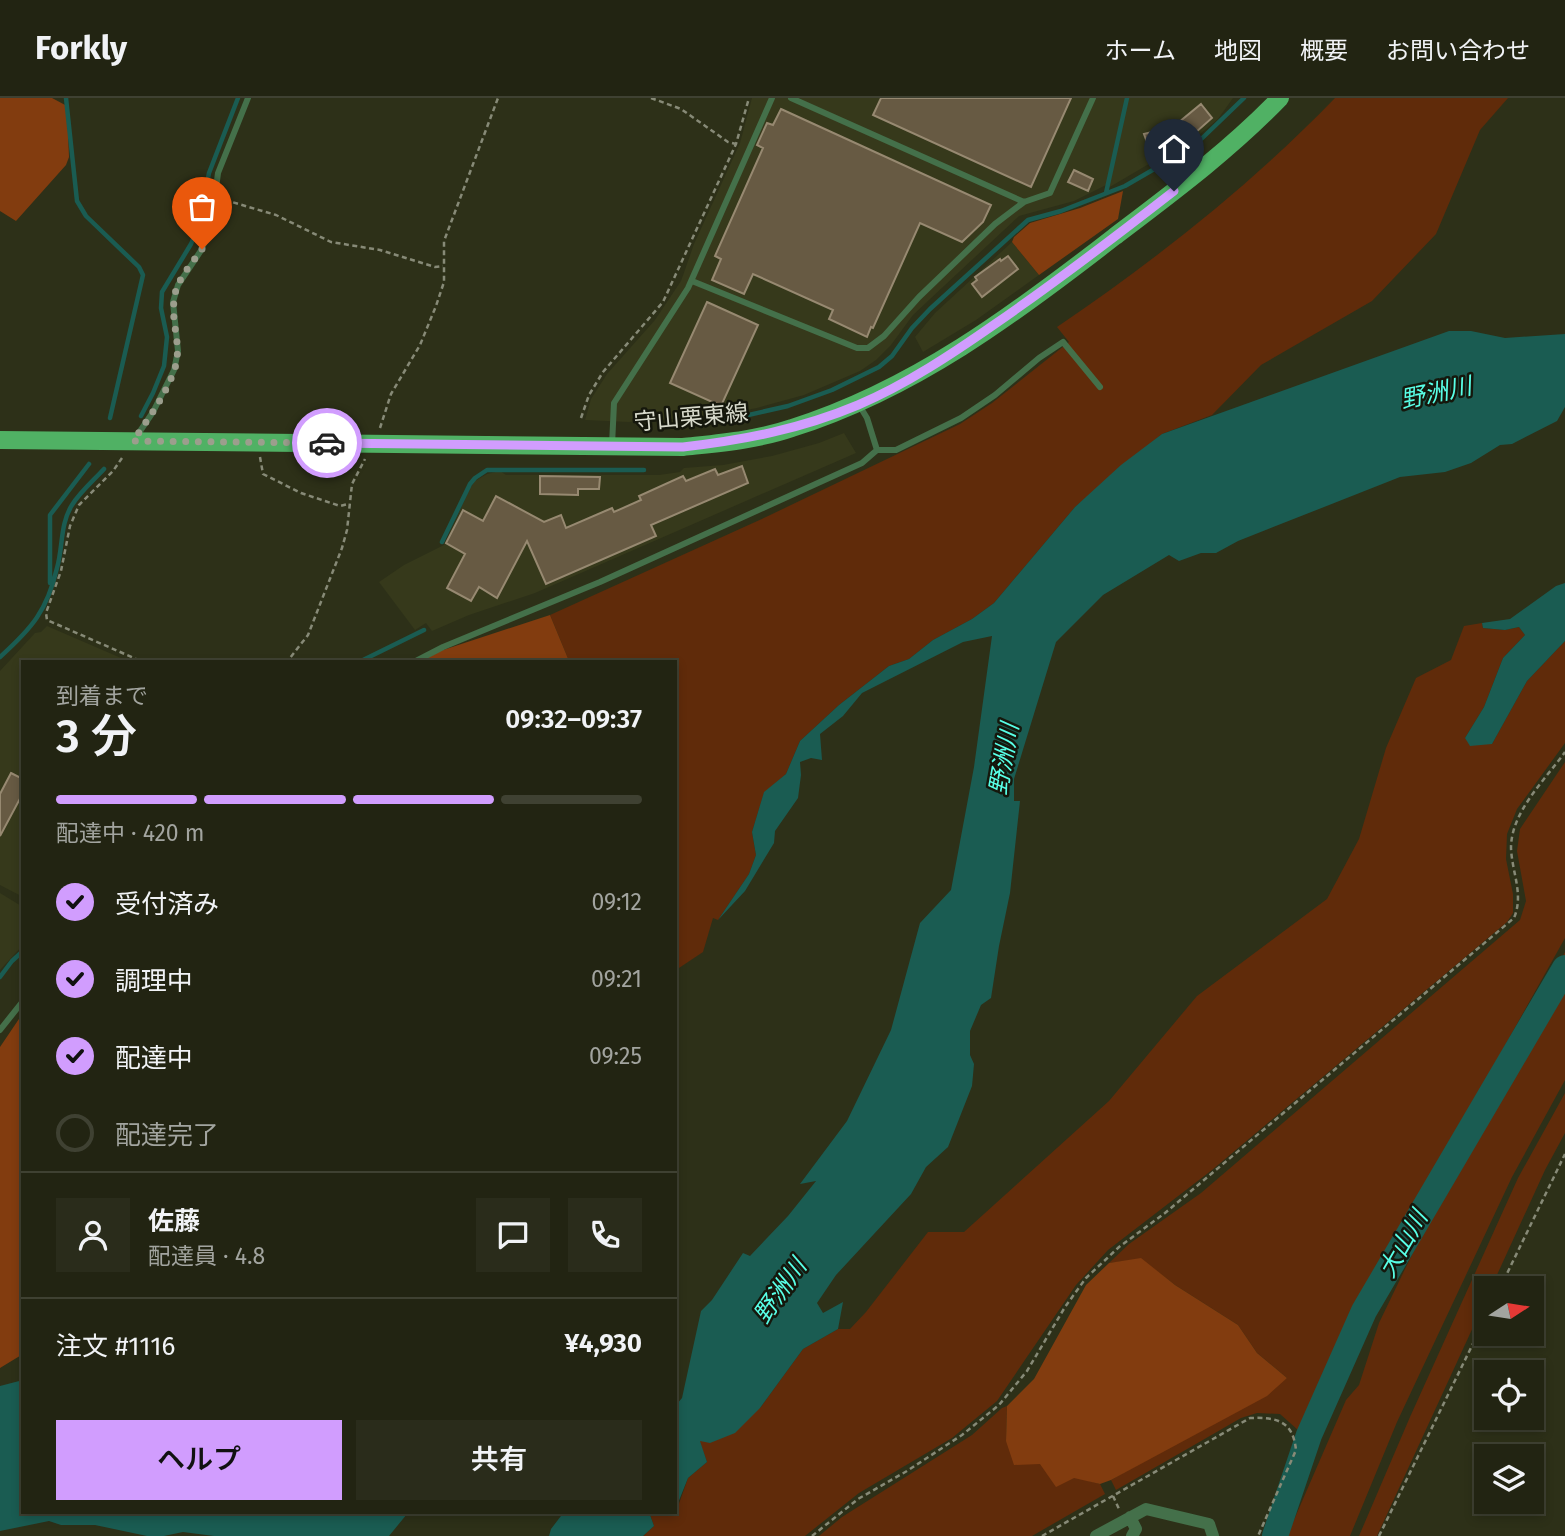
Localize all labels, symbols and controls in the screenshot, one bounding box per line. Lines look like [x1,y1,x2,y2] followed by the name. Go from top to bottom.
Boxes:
[35,28,127,68] text: Forkly
[1105,37,1176,65] text: ホーム
[1214,37,1262,65] text: 地図
[1300,37,1348,65] text: 概要
[1386,37,1530,65] text: お問い合わせ
[1144,119,1204,191] pin
[1155,130,1193,168] icon: home
[172,177,232,249] pin
[183,188,221,226] icon: bag
[1398,371,1477,414] water label: 野洲川
[632,398,750,436] street label: 守山栗東線
[292,408,362,478] courier
[308,424,346,462] icon: car
[56,682,148,710] text: 到着まで
[505,704,642,735] text: 09:32–09:37
[56,709,137,764] text: 3 分
[984,718,1025,797] water label: 野洲川
[56,819,205,847] text: 配達中 · 420 m
[56,883,94,921] icon: check
[591,888,642,916] text: 09:12
[115,889,219,920] text: 受付済み
[56,960,94,998] icon: check
[591,965,642,993] text: 09:21
[115,966,193,997] text: 調理中
[56,1037,94,1075] icon: check
[589,1042,642,1070] text: 09:25
[115,1043,193,1074] text: 配達中
[115,1120,219,1151] text: 配達完了
[56,1198,130,1272] button: person
[476,1198,550,1272] button: chat
[568,1198,642,1272] button: phone
[1373,1203,1435,1282] water label: 大山川
[148,1206,200,1237] text: 佐藤
[148,1242,265,1270] text: 配達員 · 4.8
[748,1251,814,1329] water label: 野洲川
[1474,1276,1544,1346] north arrow
[1474,1276,1544,1514] map controls
[565,1328,642,1359] text: ¥4,930
[56,1331,175,1362] text: 注文 #1116
[1474,1360,1544,1430] button: locate
[56,1420,342,1500] button: ヘルプ
[356,1420,642,1500] button: 共有
[1474,1444,1544,1514] button: layers

